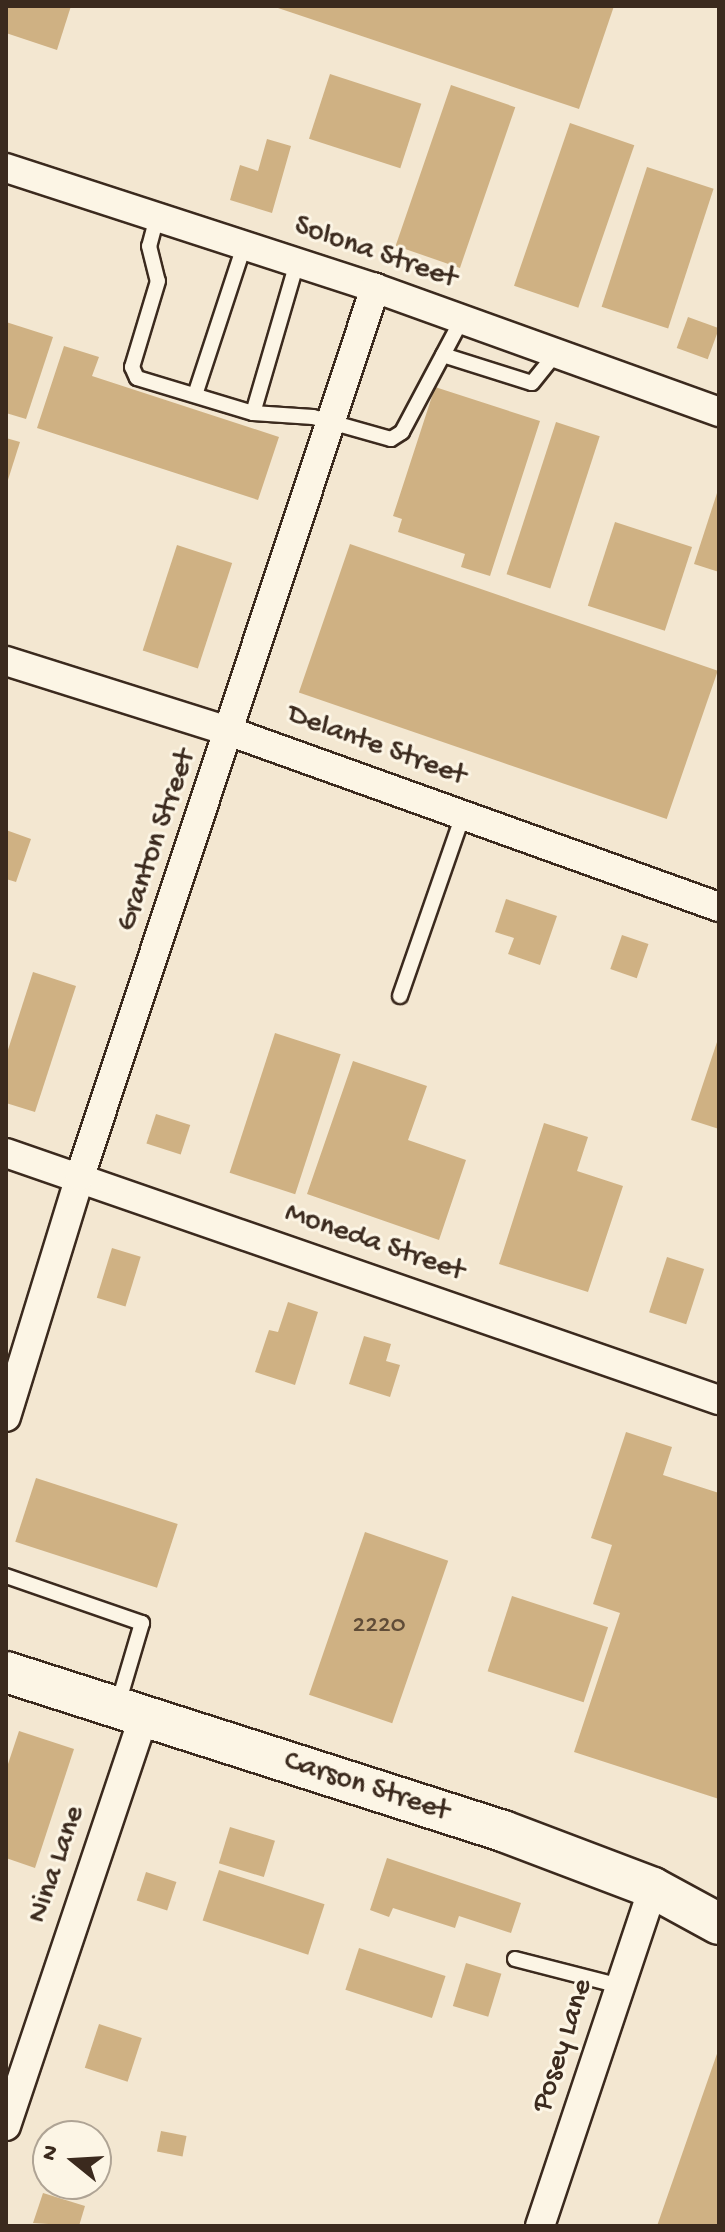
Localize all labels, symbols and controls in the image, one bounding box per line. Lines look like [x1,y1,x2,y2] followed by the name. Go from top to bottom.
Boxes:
[289,209,461,299] street label: Solona Street
[282,698,470,796] street label: Delante Street
[110,745,206,937] street label: Granton Street
[280,1196,468,1292] street label: Moneda Street
[352,1611,406,1643] house number: 2220
[279,1744,453,1832] street label: Carson Street
[21,1802,95,1928] street label: Nina Lane
[526,1975,602,2117] street label: Posey Lane
[32,2120,112,2200] north arrow
[36,2142,66,2164] text: N

